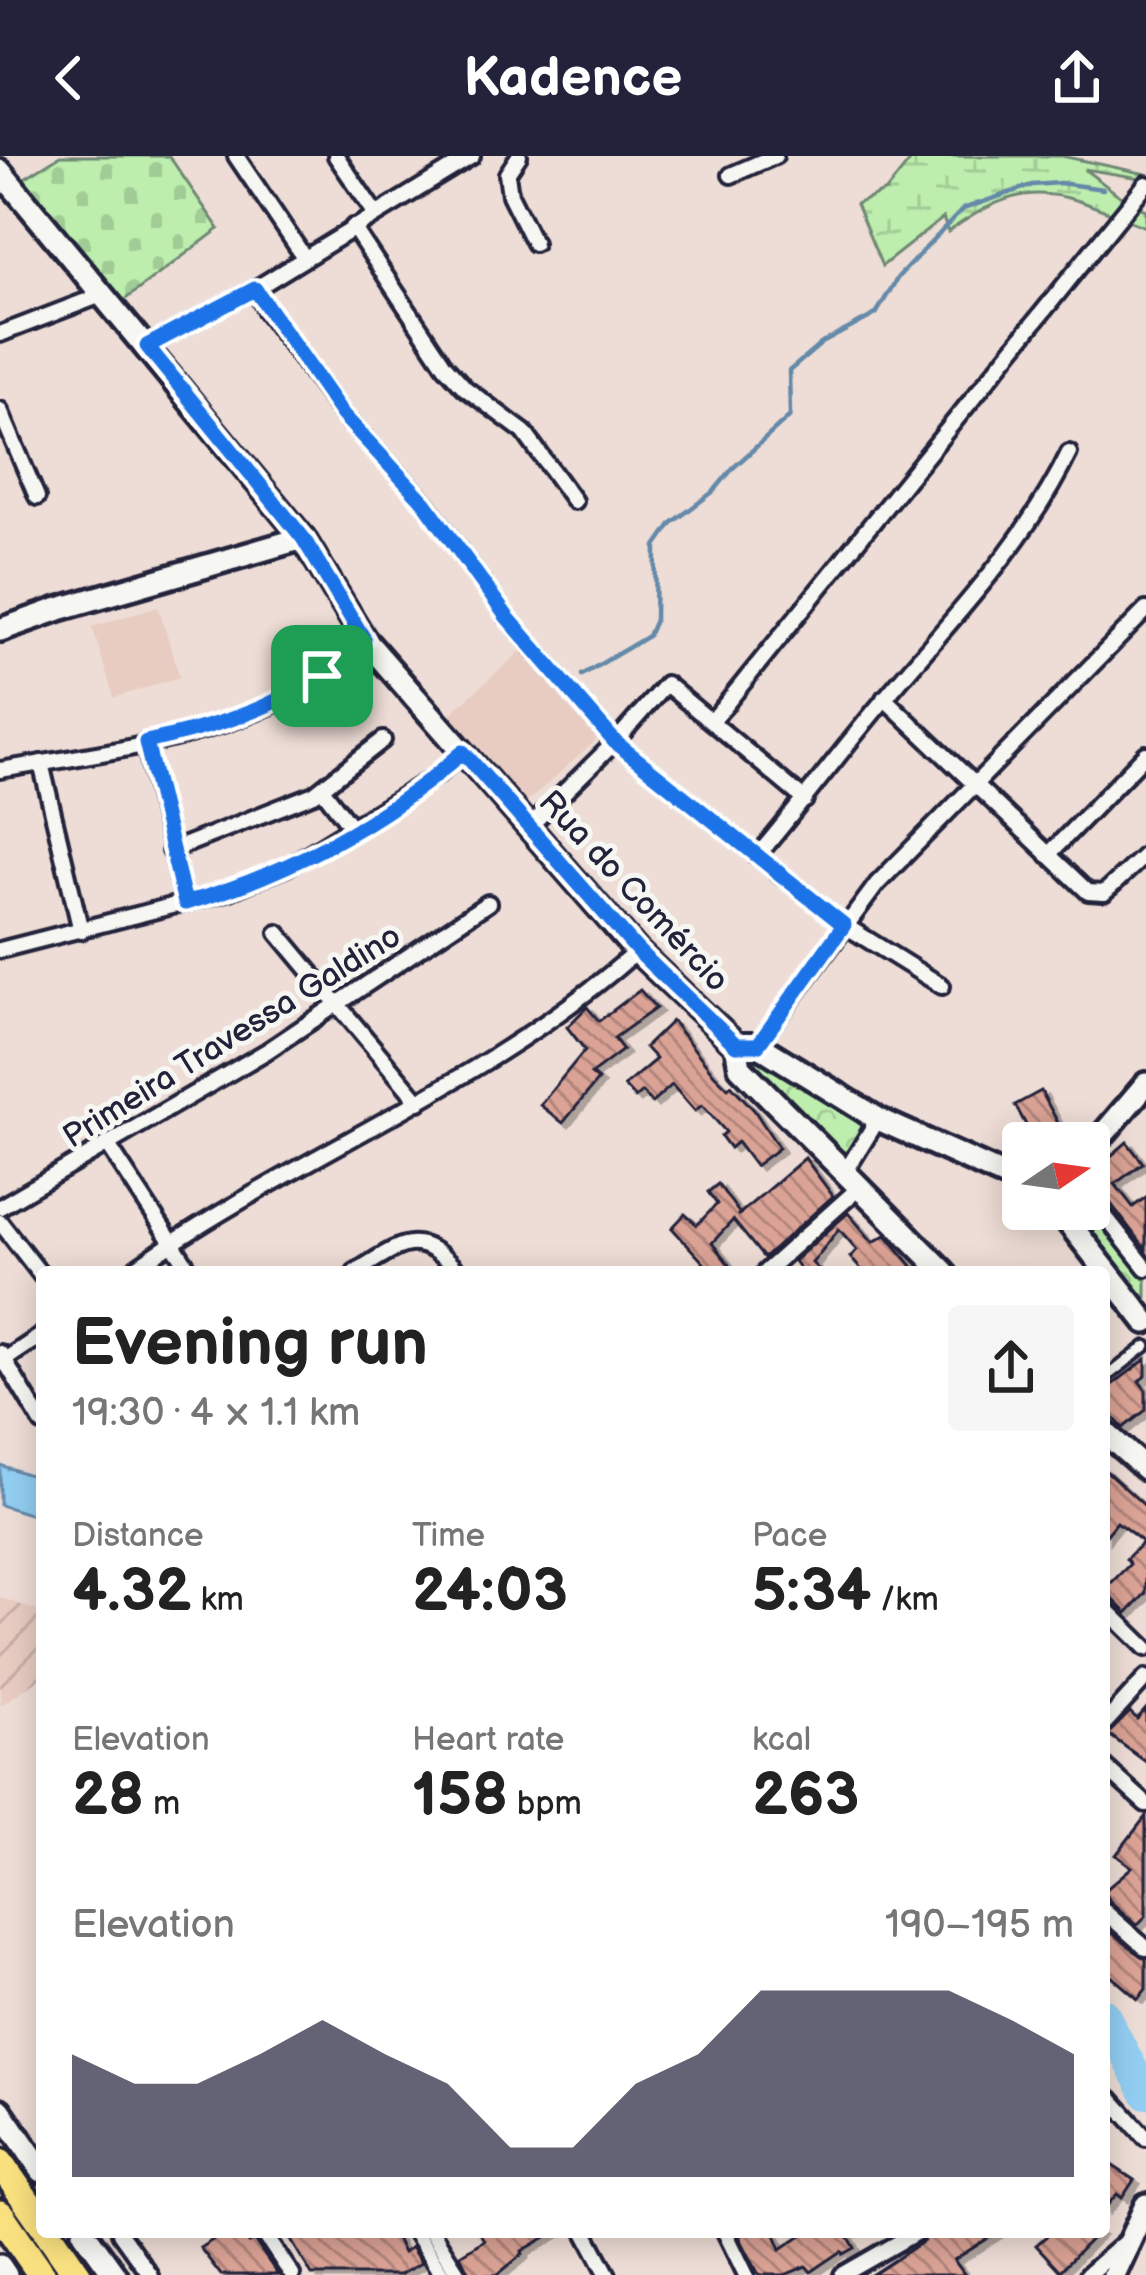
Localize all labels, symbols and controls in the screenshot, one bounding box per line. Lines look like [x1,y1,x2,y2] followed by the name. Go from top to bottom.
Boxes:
[36,45,102,111] icon: back
[1044,45,1110,111] icon: share
[464,46,682,111] text: Kadence
[271,625,373,727] pin
[289,643,355,709] icon: arrive
[530,782,737,1000] street label: Rua do Comércio
[56,916,408,1157] street label: Primeira Travessa Galdino
[1002,1122,1110,1230] north arrow
[1002,1122,1110,1230] map controls
[72,1305,428,1384] text: Evening run
[948,1305,1074,1431] button: share
[72,1390,360,1437] text: 19:30 · 4 × 1.1 km
[72,1516,204,1556] text: Distance
[412,1516,485,1556] text: Time
[752,1516,827,1556] text: Pace
[72,1556,192,1628] text: 4.32
[412,1556,568,1628] text: 24:03
[752,1556,871,1628] text: 5:34
[192,1580,244,1620] text: km
[871,1580,939,1620] text: /km
[72,1720,210,1760] text: Elevation
[412,1720,564,1760] text: Heart rate
[752,1720,811,1760] text: kcal
[72,1760,144,1832] text: 28
[412,1760,508,1832] text: 158
[752,1760,859,1832] text: 263
[144,1784,180,1824] text: m
[508,1784,582,1824] text: bpm
[72,1902,235,1949] text: Elevation
[885,1902,1074,1949] text: 190–195 m

